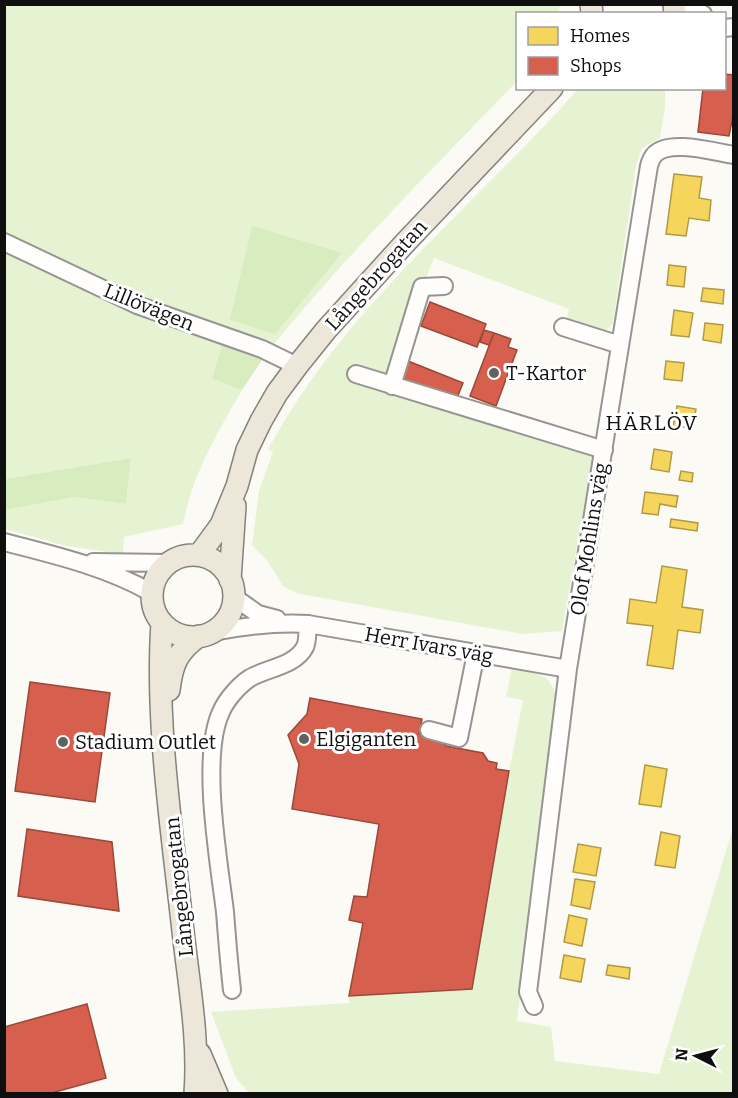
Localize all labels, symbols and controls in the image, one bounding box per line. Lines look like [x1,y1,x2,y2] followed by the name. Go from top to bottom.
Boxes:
[516,12,726,90] legend
[570,25,630,47] text: Homes
[570,55,622,77] text: Shops
[320,215,432,335] street label: Långebrogatan
[100,278,198,336] street label: Lillövägen
[506,361,586,385] place label: T-Kartor
[487,366,501,380] marker: T-Kartor
[605,410,699,436] district label: HÄRLÖV
[565,461,613,617] street label: Olof Mohlins väg
[363,622,495,668] street label: Herr Ivars väg
[316,727,417,751] place label: Elgiganten
[75,730,216,754] place label: Stadium Outlet
[297,732,311,746] marker: Elgiganten
[56,735,70,749] marker: Stadium Outlet
[160,816,198,958] street label: Långebrogatan
[666,1026,726,1086] north arrow
[671,1047,692,1062] text: N

